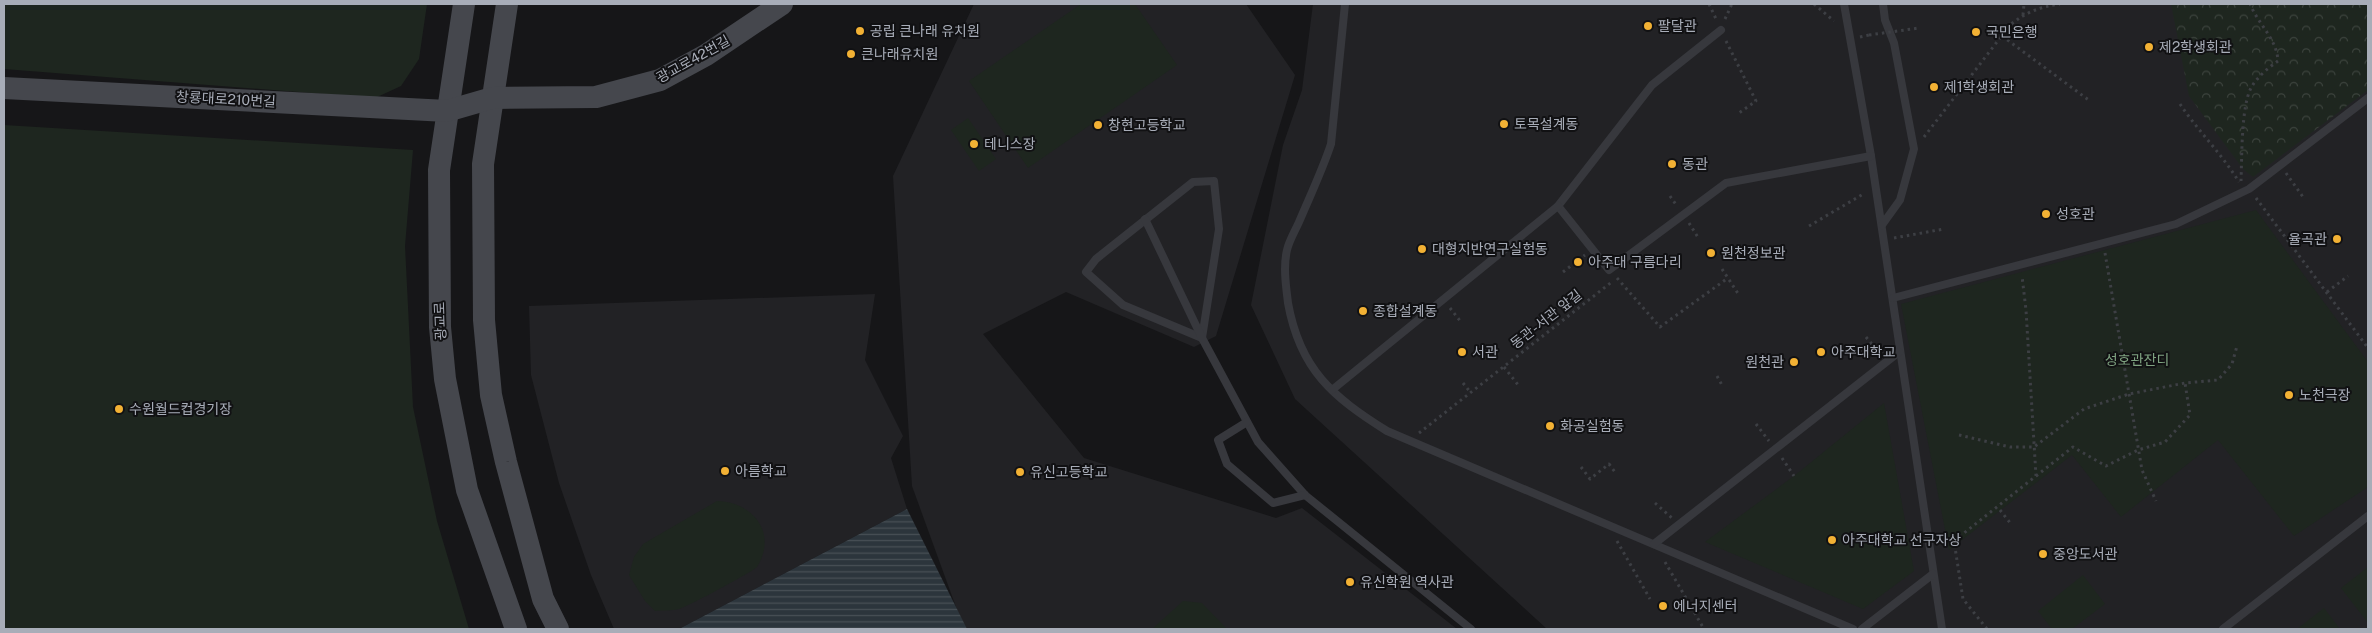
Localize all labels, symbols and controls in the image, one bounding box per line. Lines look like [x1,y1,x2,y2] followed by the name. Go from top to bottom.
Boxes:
[1658,18,1697,34] place label: 팔달관
[1642,20,1654,32] marker: 팔달관
[870,23,980,39] place label: 공립 큰나래 유치원
[1986,24,2038,40] place label: 국민은행
[854,25,866,37] marker: 공립 큰나래 유치원
[1970,26,1982,38] marker: 국민은행
[653,32,733,86] street label: 광교로42번길
[2159,39,2232,55] place label: 제2학생회관
[2143,41,2155,53] marker: 제2학생회관
[861,46,938,62] place label: 큰나래유치원
[845,48,857,60] marker: 큰나래유치원
[1944,79,2014,95] place label: 제1학생회관
[1928,81,1940,93] marker: 제1학생회관
[176,88,276,110] street label: 창룡대로210번길
[1514,116,1579,132] place label: 토목설계동
[1108,117,1185,133] place label: 창현고등학교
[1498,118,1510,130] marker: 토목설계동
[1092,119,1104,131] marker: 창현고등학교
[984,136,1036,152] place label: 테니스장
[968,138,980,150] marker: 테니스장
[1682,156,1708,172] place label: 동관
[1666,158,1678,170] marker: 동관
[2056,206,2095,222] place label: 성호관
[2040,208,2052,220] marker: 성호관
[2288,231,2327,247] place label: 율곡관
[2331,233,2343,245] marker: 율곡관
[1432,241,1548,257] place label: 대형지반연구실험동
[1416,243,1428,255] marker: 대형지반연구실험동
[1721,245,1786,261] place label: 원천정보관
[1705,247,1717,259] marker: 원천정보관
[1588,254,1682,270] place label: 아주대 구름다리
[1572,256,1584,268] marker: 아주대 구름다리
[1507,286,1585,352] street label: 동관-서관 앞길
[431,301,449,341] street label: 광교로
[1373,303,1438,319] place label: 종합설계동
[1357,305,1369,317] marker: 종합설계동
[1472,344,1498,360] place label: 서관
[1831,344,1896,360] place label: 아주대학교
[1456,346,1468,358] marker: 서관
[1815,346,1827,358] marker: 아주대학교
[2105,352,2169,368] park label: 성호관잔디
[1745,354,1784,370] place label: 원천관
[1788,356,1800,368] marker: 원천관
[2299,387,2351,403] place label: 노천극장
[2283,389,2295,401] marker: 노천극장
[129,401,232,417] place label: 수원월드컵경기장
[113,403,125,415] marker: 수원월드컵경기장
[1560,418,1625,434] place label: 화공실험동
[1544,420,1556,432] marker: 화공실험동
[735,463,787,479] place label: 아름학교
[1030,464,1107,480] place label: 유신고등학교
[719,465,731,477] marker: 아름학교
[1014,466,1026,478] marker: 유신고등학교
[1842,532,1961,548] place label: 아주대학교 선구자상
[1826,534,1838,546] marker: 아주대학교 선구자상
[2053,546,2118,562] place label: 중앙도서관
[2037,548,2049,560] marker: 중앙도서관
[1360,574,1454,590] place label: 유신학원 역사관
[1344,576,1356,588] marker: 유신학원 역사관
[1673,598,1737,614] place label: 에너지센터
[1657,600,1669,612] marker: 에너지센터

